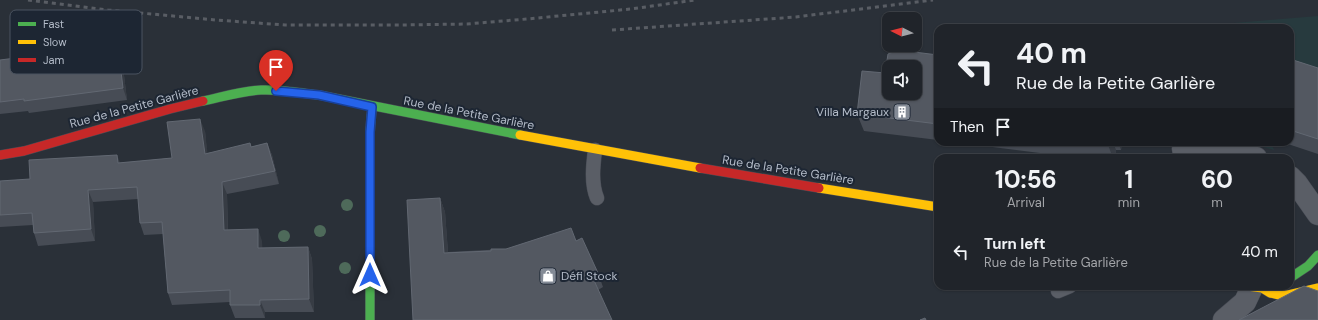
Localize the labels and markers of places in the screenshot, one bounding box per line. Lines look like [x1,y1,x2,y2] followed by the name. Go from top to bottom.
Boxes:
[259,50,293,91] pin
[892,102,912,122] building icon: Villa Margaux
[816,104,889,120] place label: Villa Margaux
[538,266,558,286] shop icon: Défi Stock
[561,268,618,284] place label: Défi Stock

